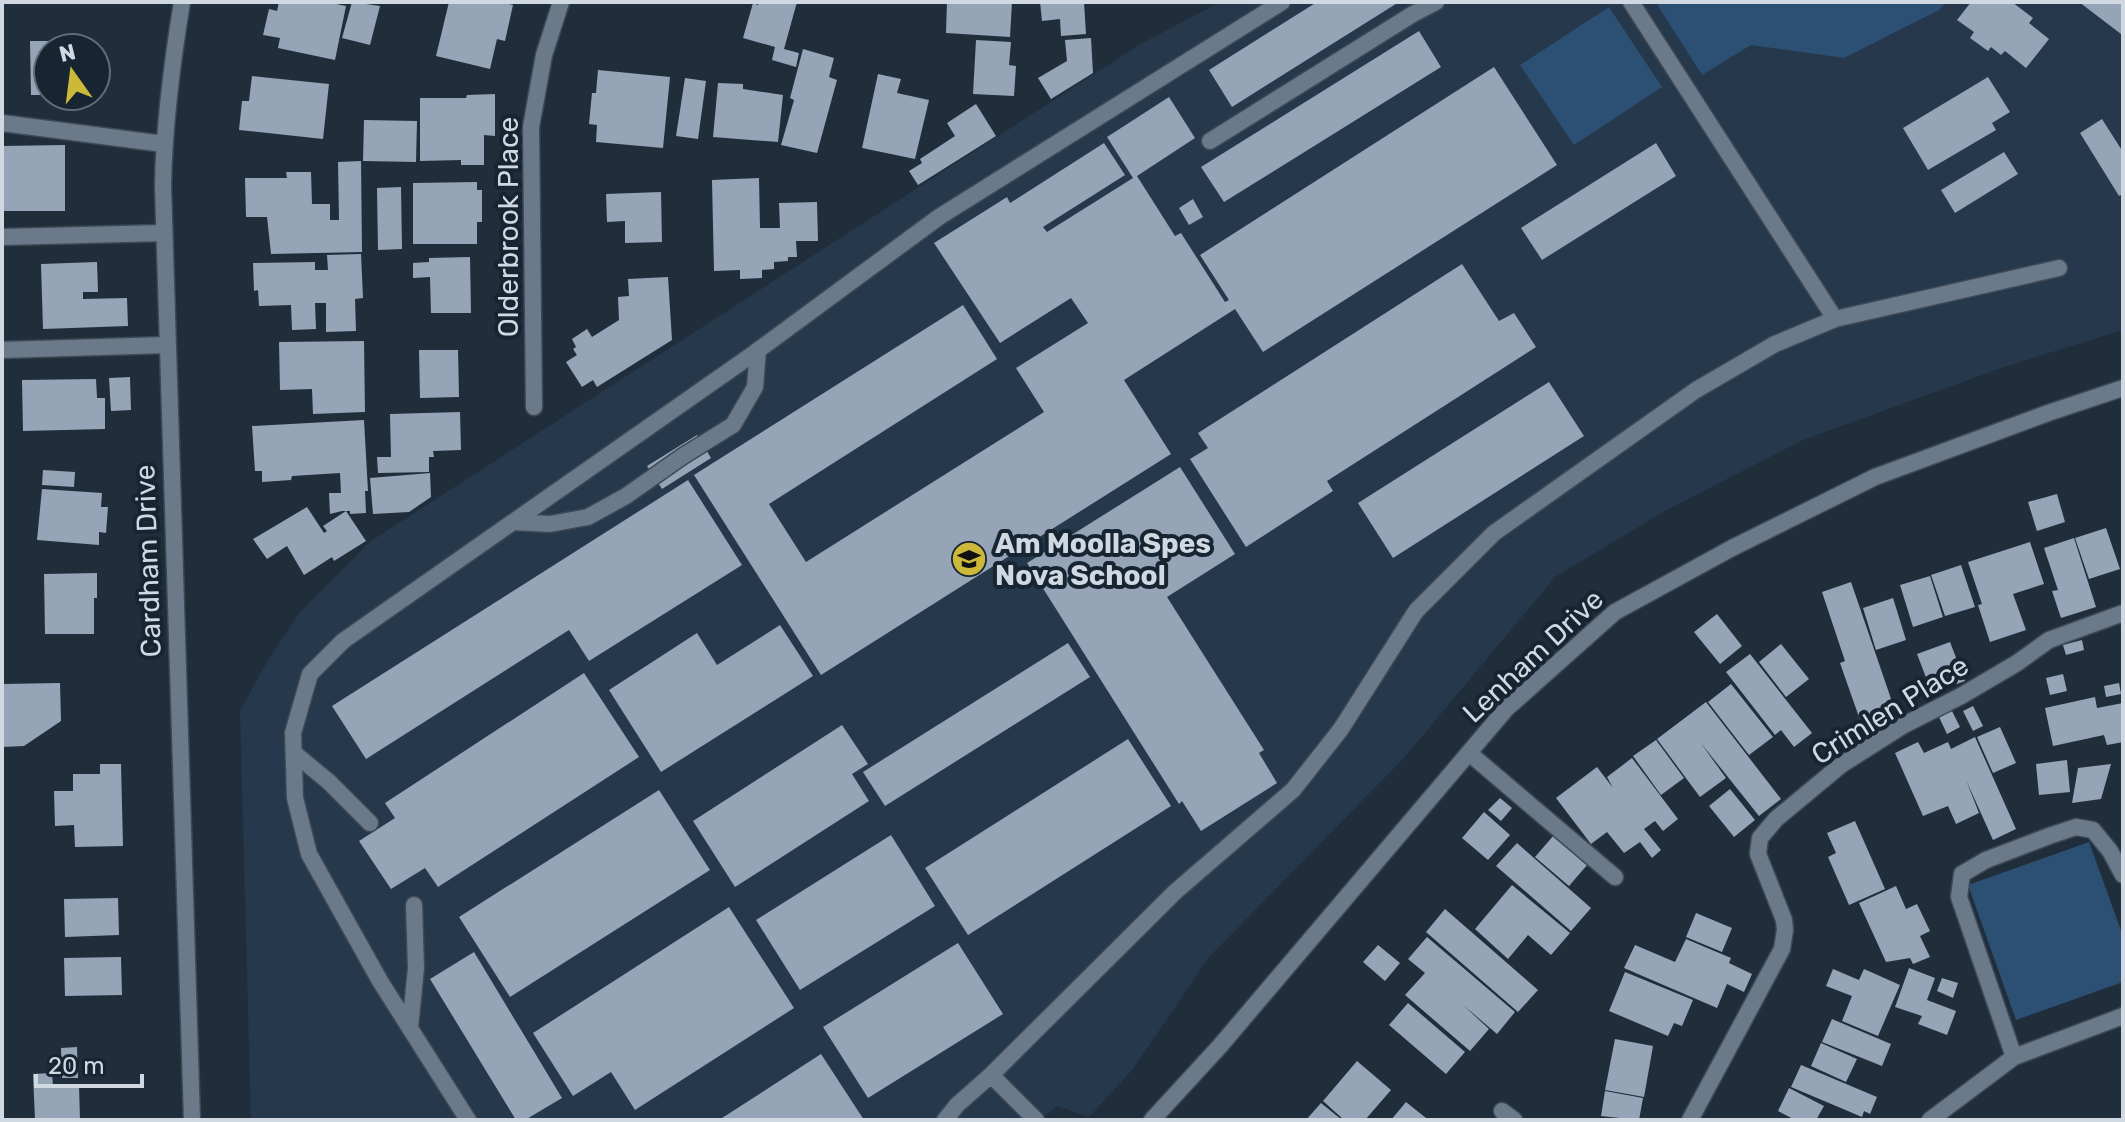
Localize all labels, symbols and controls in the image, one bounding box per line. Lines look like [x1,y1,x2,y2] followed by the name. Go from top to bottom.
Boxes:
[32,32,112,112] north arrow
[56,38,78,68] text: N
[492,117,525,337] street label: Olderbrook Place
[128,464,168,658] street label: Cardham Drive
[995,527,1211,592] place label: Am Moolla Spes Nova School
[950,540,988,578] school or university icon: Am Moolla Spes Nova School
[1456,583,1610,729] street label: Lenham Drive
[1806,649,1974,771] street label: Crimlen Place
[36,1038,142,1088] scale bar
[48,1052,105,1080] text: 20 m

